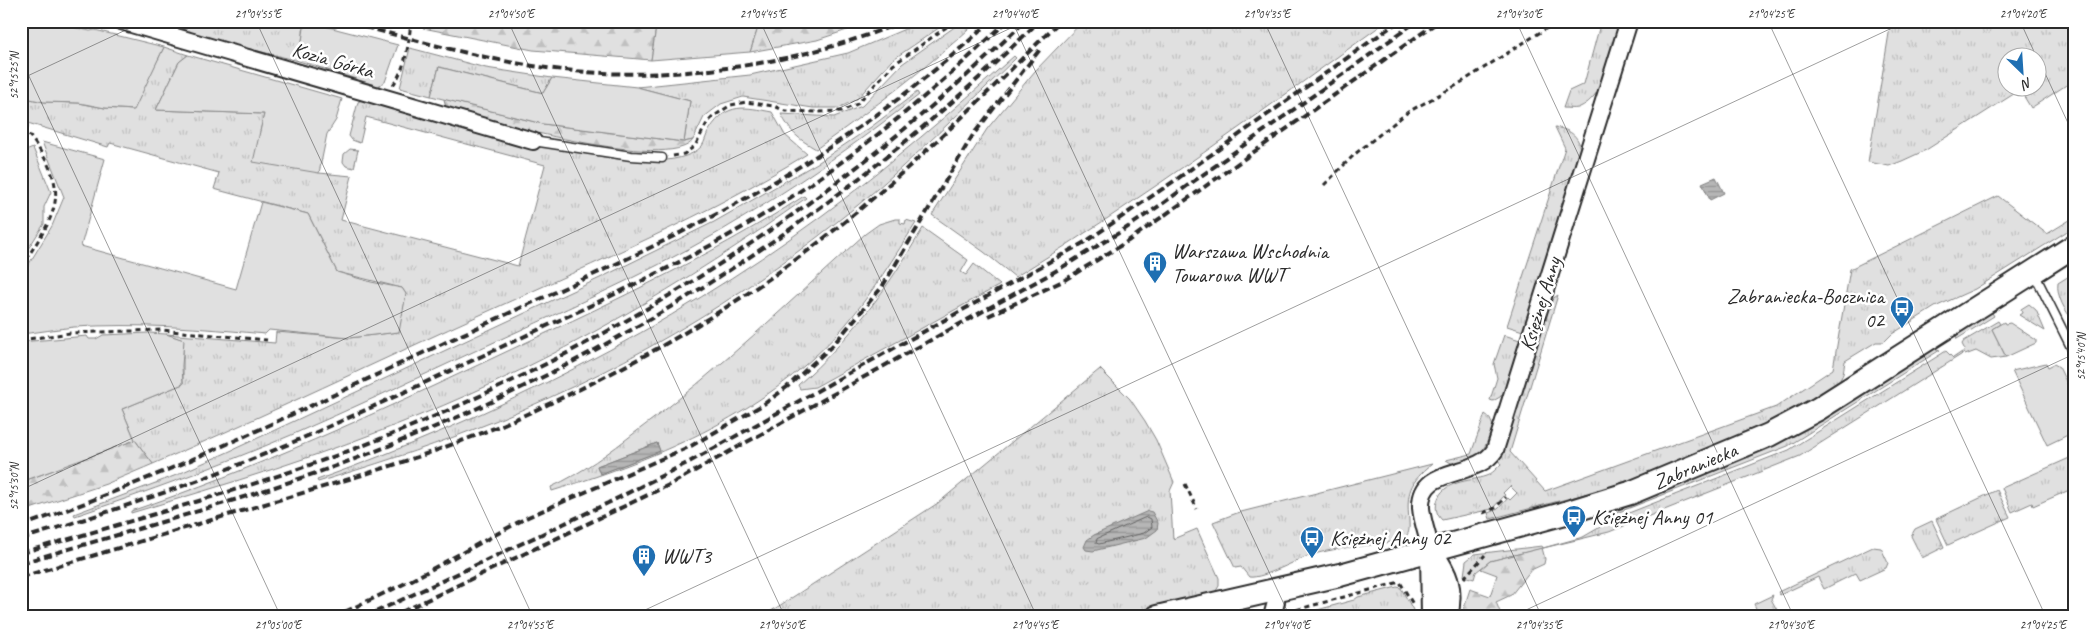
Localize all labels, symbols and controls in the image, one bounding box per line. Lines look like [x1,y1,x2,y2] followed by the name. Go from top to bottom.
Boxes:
[235,6,283,22] text: 21°04'55"E
[488,6,536,22] text: 21°04'50"E
[740,6,788,22] text: 21°04'45"E
[992,6,1040,22] text: 21°04'40"E
[1244,6,1292,22] text: 21°04'35"E
[1496,6,1544,22] text: 21°04'30"E
[1748,6,1796,22] text: 21°04'25"E
[2000,6,2048,22] text: 21°04'20"E
[289,36,378,84] street label: Kozia Górka
[1998,48,2048,98] north arrow
[6,51,22,100] text: 52°15'25"N
[2018,74,2035,94] text: N
[1172,238,1331,288] place label: Warszawa Wschodnia Towarowa WWT
[1142,250,1168,284] building icon: Warszawa Wschodnia Towarowa WWT
[1513,252,1567,354] street label: Księżnej Anny
[1727,283,1886,333] place label: Zabraniecka-Bocznica 02
[1889,295,1915,329] bus stop icon: Zabraniecka-Bocznica 02
[2073,332,2089,381] text: 52°15'40"N
[1649,436,1742,495] street label: Zabraniecka
[6,462,22,511] text: 52°15'30"N
[1561,504,1587,538] bus stop icon: Księżnej Anny 01
[1592,504,1714,530] place label: Księżnej Anny 01
[1299,525,1325,559] bus stop icon: Księżnej Anny 02
[1330,525,1452,551] place label: Księżnej Anny 02
[631,543,657,577] building icon: WWT3
[662,543,713,569] place label: WWT3
[255,617,303,633] text: 21°05'00"E
[507,617,555,633] text: 21°04'55"E
[759,617,807,633] text: 21°04'50"E
[1012,617,1060,633] text: 21°04'45"E
[1264,617,1312,633] text: 21°04'40"E
[1516,617,1564,633] text: 21°04'35"E
[1768,617,1816,633] text: 21°04'30"E
[2020,617,2068,633] text: 21°04'25"E

